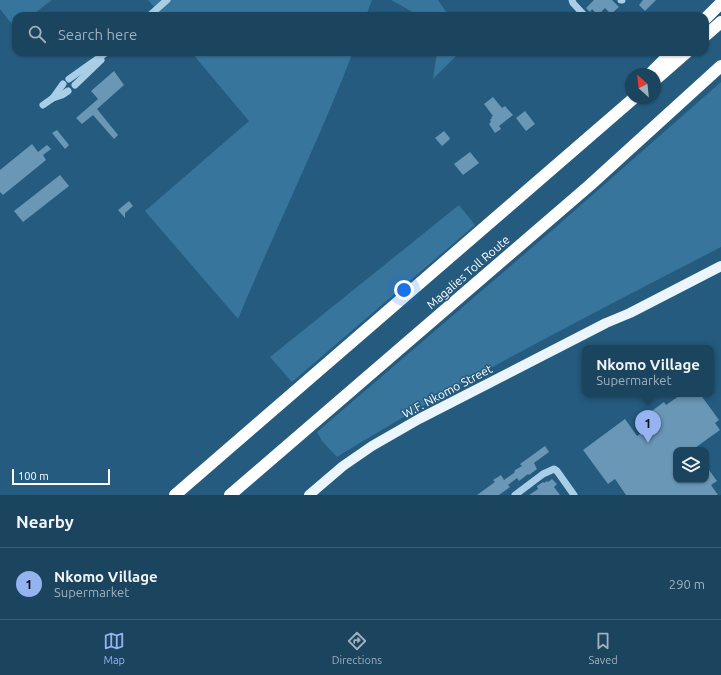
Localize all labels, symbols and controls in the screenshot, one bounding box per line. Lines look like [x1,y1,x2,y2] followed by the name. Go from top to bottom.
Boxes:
[12,12,709,56] search box
[26,23,48,45] icon: search
[58,26,137,43] text: Search here
[625,68,661,104] north arrow
[424,233,512,311] street label: Magalies Toll Route
[394,280,414,300] your location
[582,345,714,397] popup
[596,356,700,373] text: Nkomo Village
[400,362,494,420] street label: W.F. Nkomo Street
[596,373,672,387] text: Supermarket
[635,410,661,443] pin: 1
[673,447,709,483] map controls
[673,447,709,483] button: layers
[12,467,110,486] scale bar
[18,470,49,482] text: 100 m
[16,512,74,531] text: Nearby
[54,568,158,585] text: Nkomo Village
[25,577,33,591] text: 1
[669,577,705,591] text: 290 m
[54,585,129,599] text: Supermarket
[103,630,125,666] tab: Map
[332,630,382,666] tab: Directions
[588,630,618,666] tab: Saved

